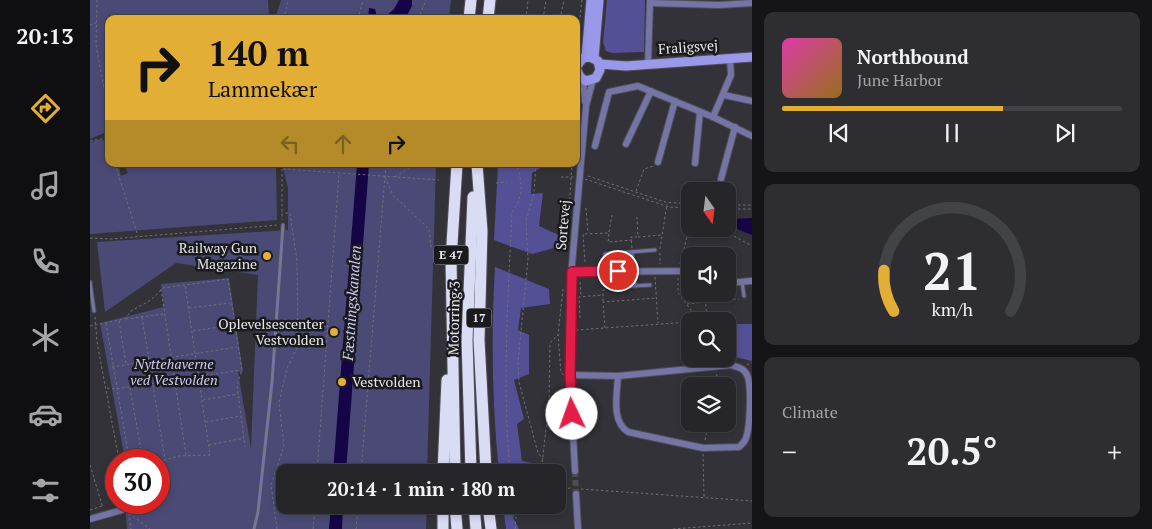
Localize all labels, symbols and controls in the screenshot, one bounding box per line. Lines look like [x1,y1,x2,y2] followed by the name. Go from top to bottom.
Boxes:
[16,21,74,50] text: 20:13
[208,30,309,76] text: 140 m
[125,35,190,100] icon: right
[657,35,718,58] street label: Fraligsvej
[857,44,969,69] text: Northbound
[857,69,943,91] text: June Harbor
[208,74,317,103] text: Lammekær
[28,91,63,126] icon: directions
[825,119,853,147] icon: previous
[938,119,966,147] icon: pause
[1051,119,1079,147] icon: next
[276,130,304,158] icon: left
[329,130,357,158] icon: ahead
[382,130,410,158] icon: right
[28,168,63,203] icon: music
[681,182,736,238] north arrow
[681,182,736,432] map controls
[551,199,574,251] street label: Sortevej
[923,236,981,305] text: 21
[179,238,258,273] place label: Railway Gun Magazine
[28,244,63,279] icon: phone
[337,245,365,362] water label: Fæstningskanalen
[434,246,468,264] road number: E 47
[681,247,736,302] button: sound
[261,250,273,262] marker: Railway Gun Magazine
[597,250,639,292] pin
[604,257,632,285] icon: arrive
[443,281,464,355] street label: Motorring 3
[931,297,973,321] text: km/h
[466,308,492,328] road number: 17
[681,312,736,367] button: search
[218,314,325,349] place label: Oplevelsescenter Vestvolden
[28,320,63,355] icon: climate
[328,326,340,338] marker: Oplevelsescenter Vestvolden
[130,354,218,389] park label: Nyttehaverne ved Vestvolden
[352,372,421,391] place label: Vestvolden
[336,376,348,388] marker: Vestvolden
[681,377,736,432] button: layers
[545,387,597,439] position arrow
[28,397,63,432] icon: car
[782,401,838,423] text: Climate
[906,426,998,476] text: 20.5°
[782,433,797,470] text: −
[1107,433,1122,470] text: +
[105,449,170,514] speed limit sign: 30
[28,473,63,508] icon: filters
[327,476,515,501] text: 20:14 · 1 min · 180 m

